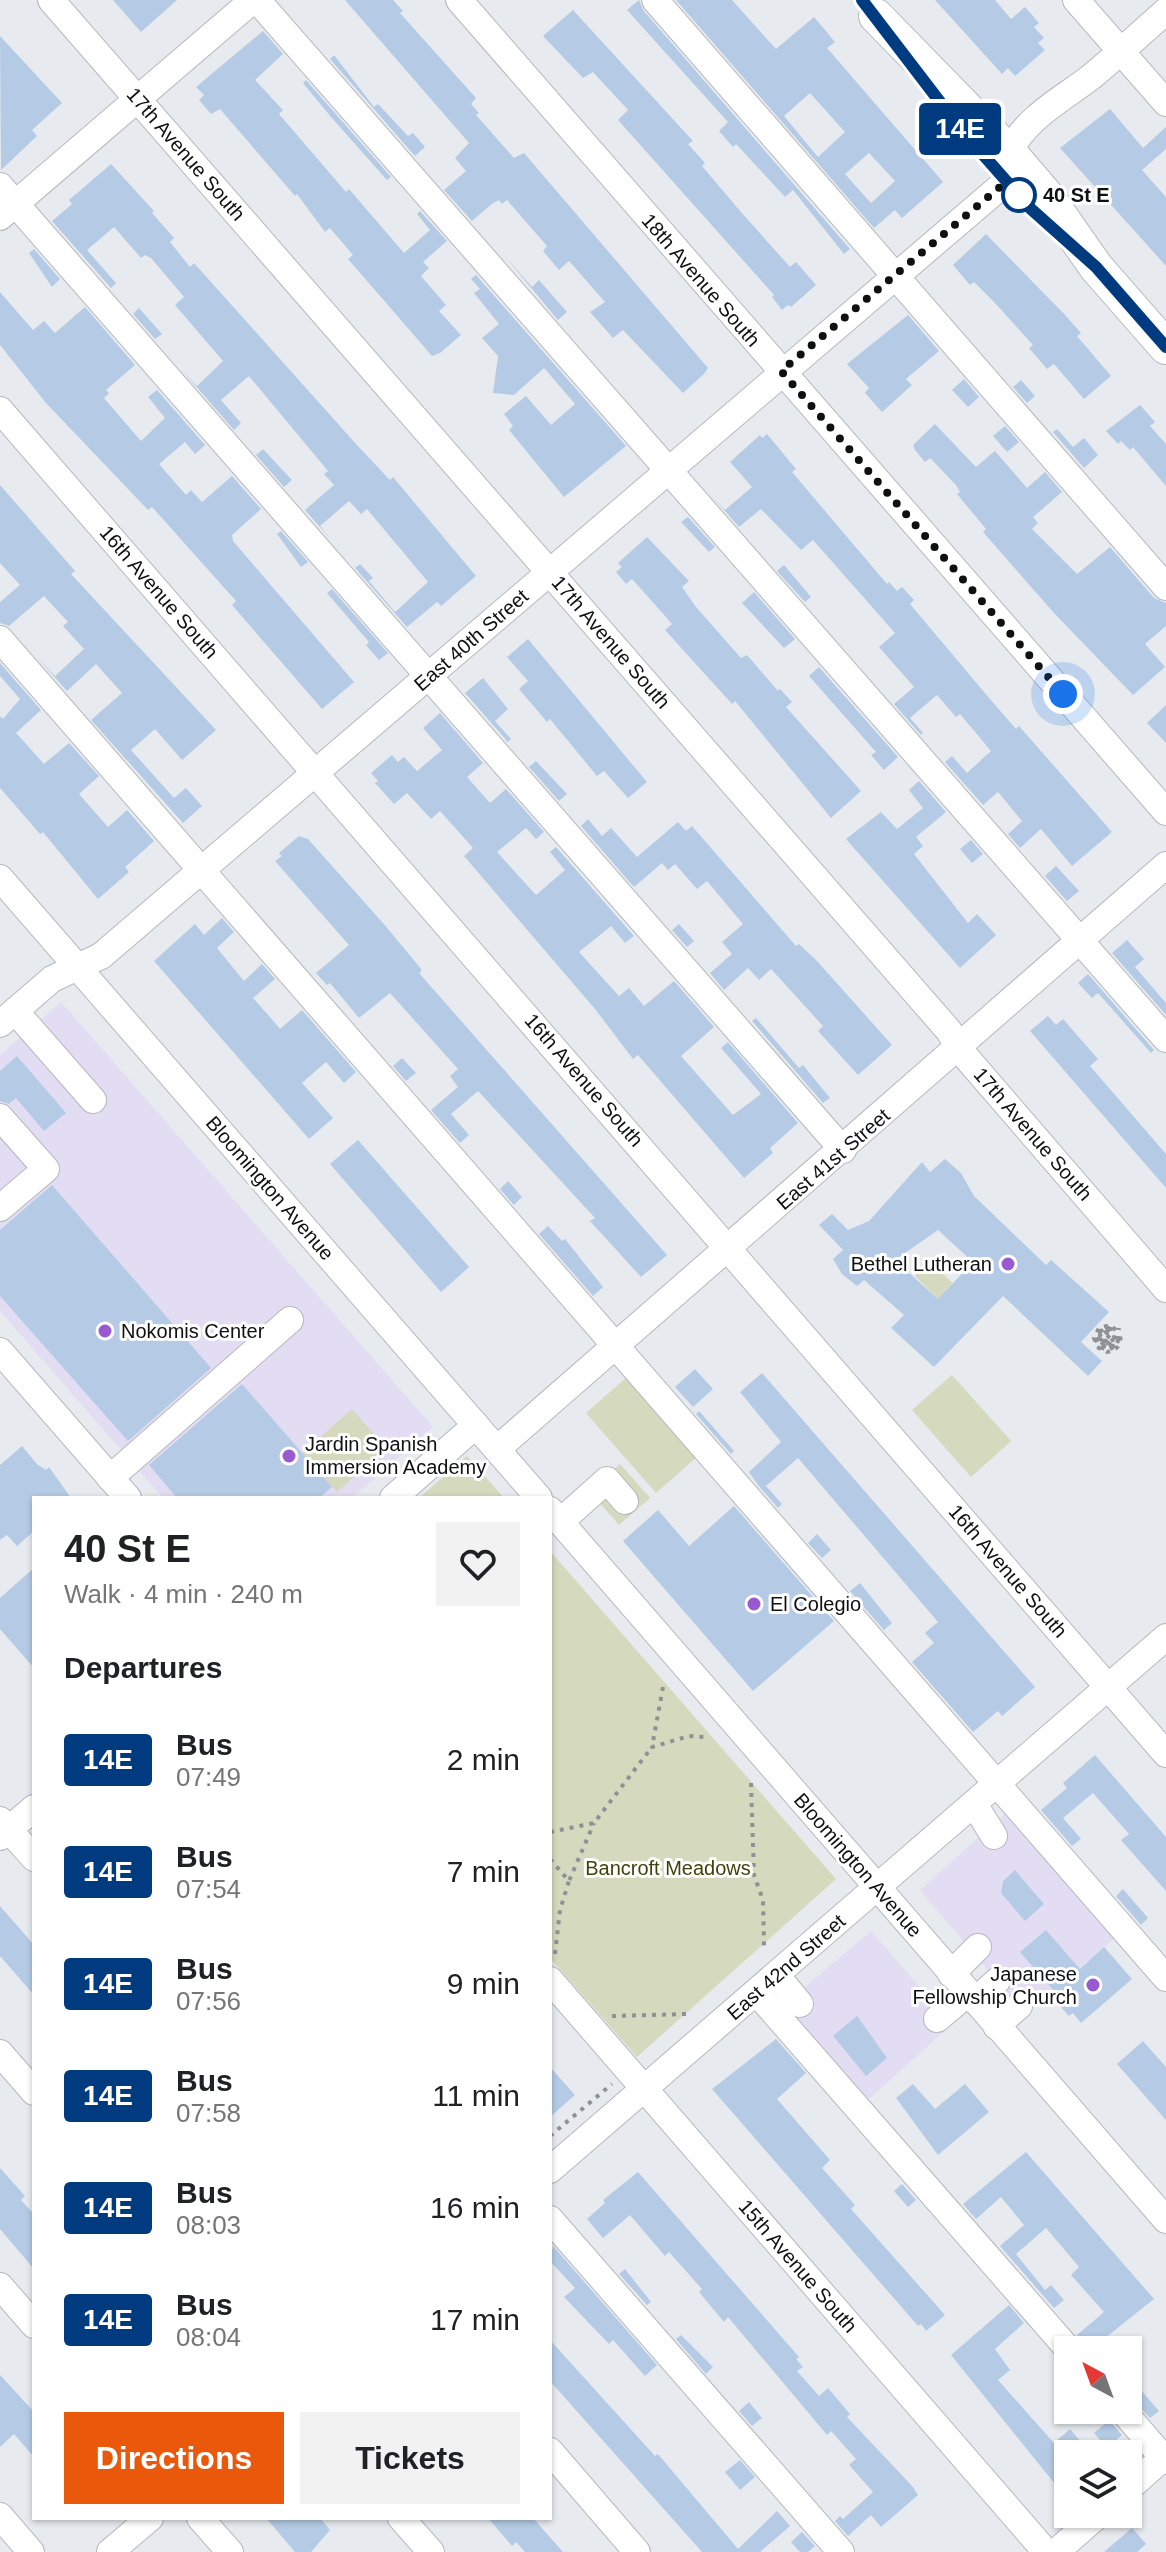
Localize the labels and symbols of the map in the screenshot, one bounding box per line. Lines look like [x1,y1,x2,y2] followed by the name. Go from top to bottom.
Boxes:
[122,83,250,225] street label: 17th Avenue South
[914,103,1006,155] line badge: 14E
[1002,178,1036,212] marker: 40 St E
[1043,184,1110,206] place label: 40 St E
[637,209,765,351] street label: 18th Avenue South
[95,521,223,663] street label: 16th Avenue South
[547,571,675,713] street label: 17th Avenue South
[410,584,533,695] street label: East 40th Street
[1043,674,1083,714] your location
[520,1009,648,1151] street label: 16th Avenue South
[969,1063,1097,1205] street label: 17th Avenue South
[772,1104,894,1214] street label: East 41st Street
[202,1112,338,1264] street label: Bloomington Avenue
[851,1253,992,1275] place label: Bethel Lutheran
[999,1255,1017,1273] marker: Bethel Lutheran
[121,1320,265,1342] place label: Nokomis Center
[96,1322,114,1340] marker: Nokomis Center
[305,1433,486,1478] place label: Jardin Spanish Immersion Academy
[280,1447,298,1465] marker: Jardin Spanish Immersion Academy
[944,1500,1072,1642] street label: 16th Avenue South
[770,1593,861,1615] place label: El Colegio
[745,1595,763,1613] marker: El Colegio
[790,1789,926,1941] street label: Bloomington Avenue
[585,1857,751,1879] park label: Bancroft Meadows
[723,1910,850,2024] street label: East 42nd Street
[912,1963,1077,2008] place label: Japanese Fellowship Church
[1084,1976,1102,1994] marker: Japanese Fellowship Church
[734,2195,862,2337] street label: 15th Avenue South
[1054,2336,1142,2424] north arrow

